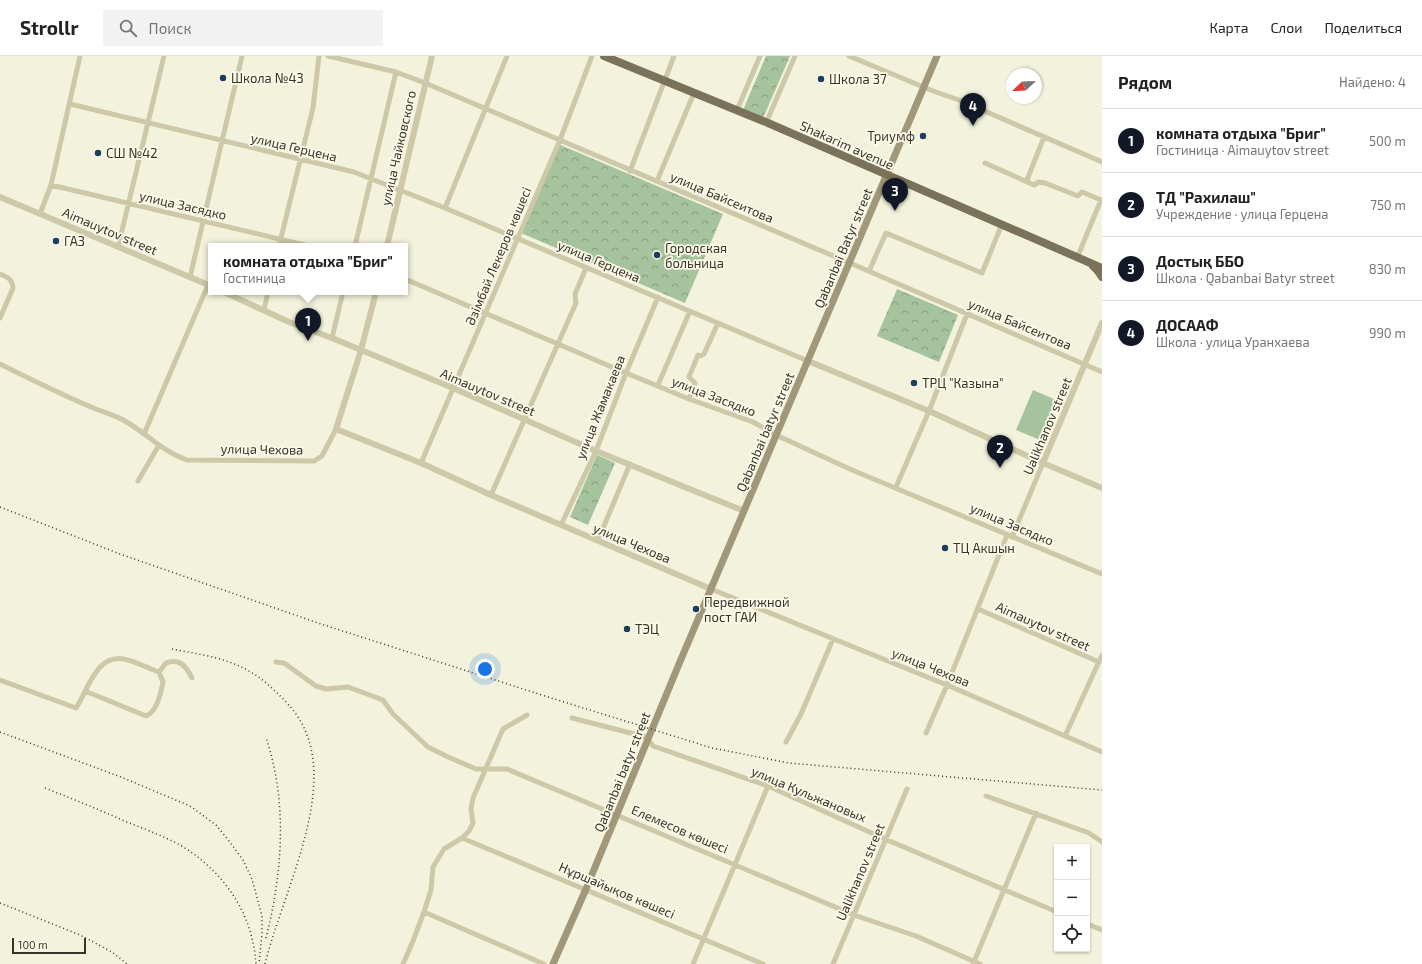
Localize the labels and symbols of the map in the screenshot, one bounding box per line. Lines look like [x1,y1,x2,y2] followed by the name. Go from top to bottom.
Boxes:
[1006,68,1042,104] north arrow
[231,70,304,86] place label: Школа №43
[829,71,887,87] place label: Школа 37
[218,73,228,83] marker: Школа №43
[816,74,826,84] marker: Школа 37
[377,89,419,207] street label: улица Чайковского
[960,93,986,126] pin: 4
[797,117,897,173] street label: Shakarim avenue
[867,128,915,144] place label: Триумф
[249,129,339,165] street label: улица Герцена
[918,131,928,141] marker: Триумф
[106,145,158,161] place label: СШ №42
[93,148,103,158] marker: СШ №42
[668,168,776,226] street label: улица Байсеитова
[882,178,908,211] pin: 3
[462,184,534,328] street label: Әзімбай Лекеров көшесі
[810,185,876,310] street label: Qabanbai Batyr street
[138,187,228,223] street label: улица Засядко
[60,204,160,258] street label: Aimauytov street
[64,233,85,249] place label: ГАЗ
[51,236,61,246] marker: ГАЗ
[555,236,643,286] street label: улица Герцена
[665,240,727,271] place label: Городская больница
[652,250,662,260] marker: Городская больница
[966,295,1074,353] street label: улица Байсеитова
[295,308,321,341] pin: 1
[572,353,628,461] street label: улица Жамакаева
[438,365,538,419] street label: Aimauytov street
[733,370,797,494] street label: Qabanbai batyr street
[670,373,758,419] street label: улица Засядко
[922,375,1004,391] place label: ТРЦ "Казына"
[1019,375,1075,477] street label: Ualikhanov street
[909,378,919,388] marker: ТРЦ "Казына"
[987,435,1013,468] pin: 2
[220,440,304,458] street label: улица Чехова
[968,499,1056,549] street label: улица Засядко
[591,519,673,567] street label: улица Чехова
[953,540,1015,556] place label: ТЦ Акшын
[940,543,950,553] marker: ТЦ Акшын
[704,594,790,625] place label: Передвижной пост ГАИ
[993,598,1093,654] street label: Aimauytov street
[691,604,701,614] marker: Передвижной пост ГАИ
[635,621,659,637] place label: ТЭЦ
[622,624,632,634] marker: ТЭЦ
[890,644,972,690] street label: улица Чехова
[475,659,495,679] your location
[591,709,653,834] street label: Qabanbai batyr street
[749,763,869,825] street label: улица Кульжановых
[629,801,731,857] street label: Елемесов көшесі
[832,821,888,923] street label: Ualikhanov street
[556,858,678,922] street label: Нұршайықов көшесі
[12,936,86,955] scale bar

